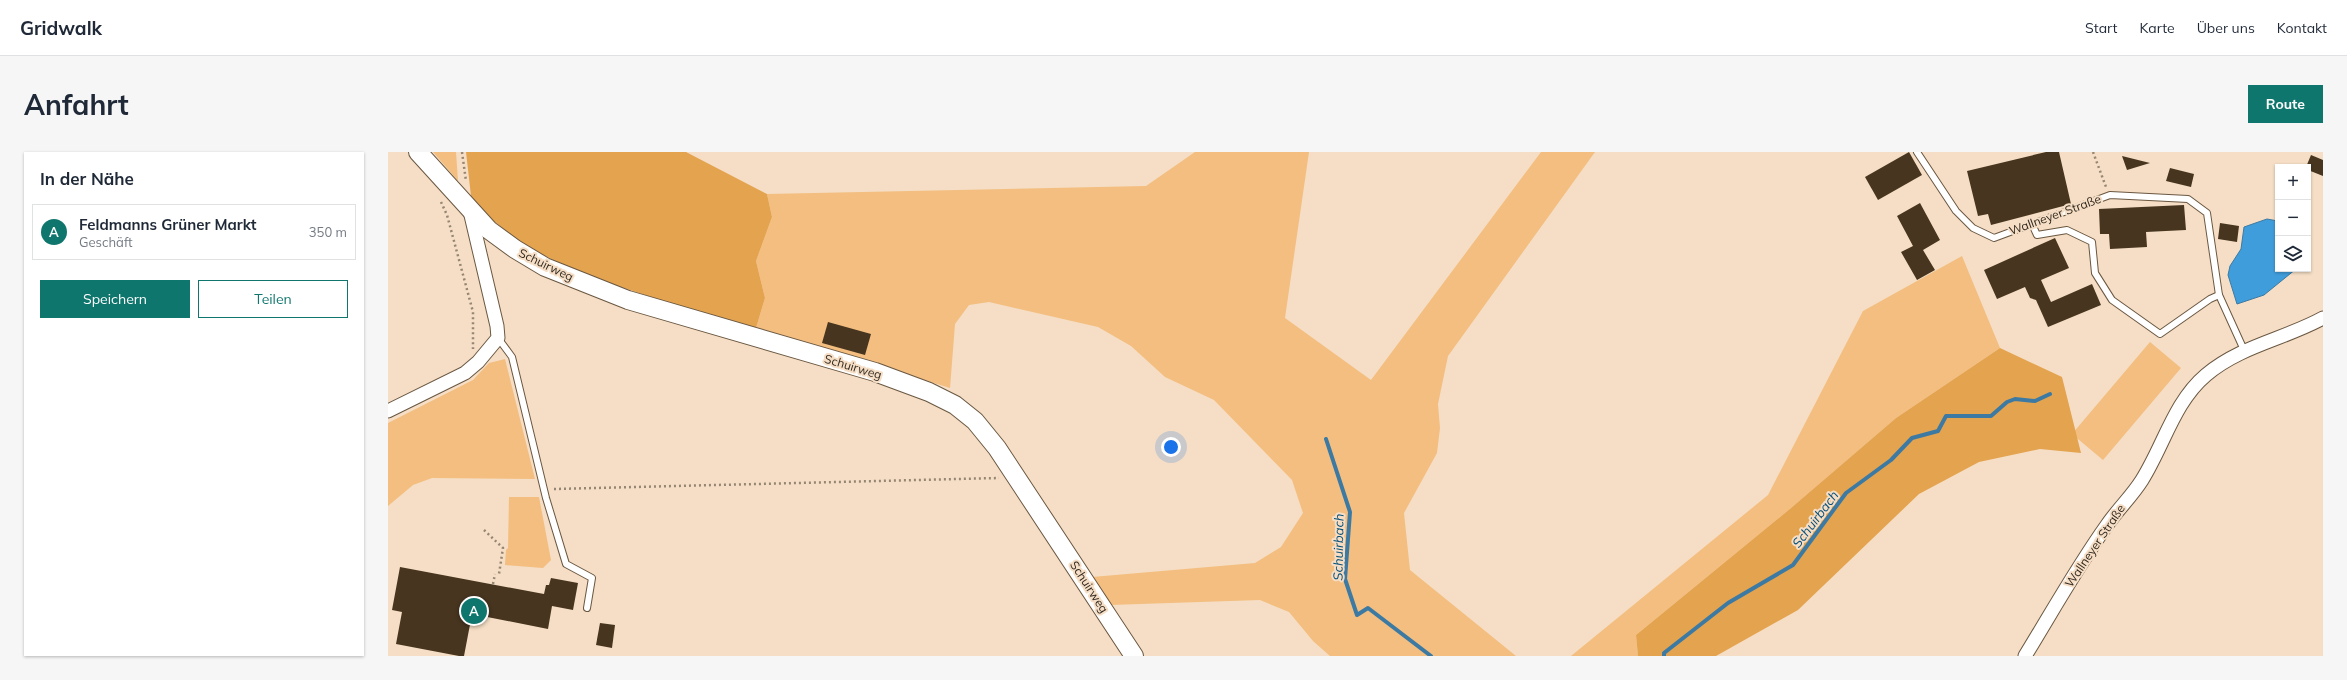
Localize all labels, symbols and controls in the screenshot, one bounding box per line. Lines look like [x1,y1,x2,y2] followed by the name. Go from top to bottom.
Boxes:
[20,16,102,40] text: Gridwalk
[2085,19,2117,37] text: Start
[2139,19,2175,37] text: Karte
[2197,19,2255,37] text: Über uns
[2277,19,2327,37] text: Kontakt
[2248,85,2323,123] button: Route
[24,87,129,122] text: Anfahrt
[2275,164,2311,272] map controls
[2275,164,2311,200] button: +
[40,168,134,189] text: In der Nähe
[2007,191,2103,238] street label: Wallneyer Straße
[2275,200,2311,236] button: −
[79,215,256,234] text: Feldmanns Grüner Markt
[49,224,59,240] text: A
[309,224,347,240] text: 350 m
[79,234,133,250] text: Geschäft
[2275,236,2311,272] button: layers
[516,245,576,284] street label: Schuirweg
[40,280,190,318] button: Speichern
[198,280,348,318] button: Teilen
[823,351,884,382] street label: Schuirweg
[1161,437,1181,457] your location
[1788,487,1842,551] water label: Schuirbach
[2061,501,2128,590] street label: Wallneyer Straße
[1329,513,1347,581] water label: Schuirbach
[1067,558,1112,616] street label: Schuirweg
[461,596,487,626] pin: A

